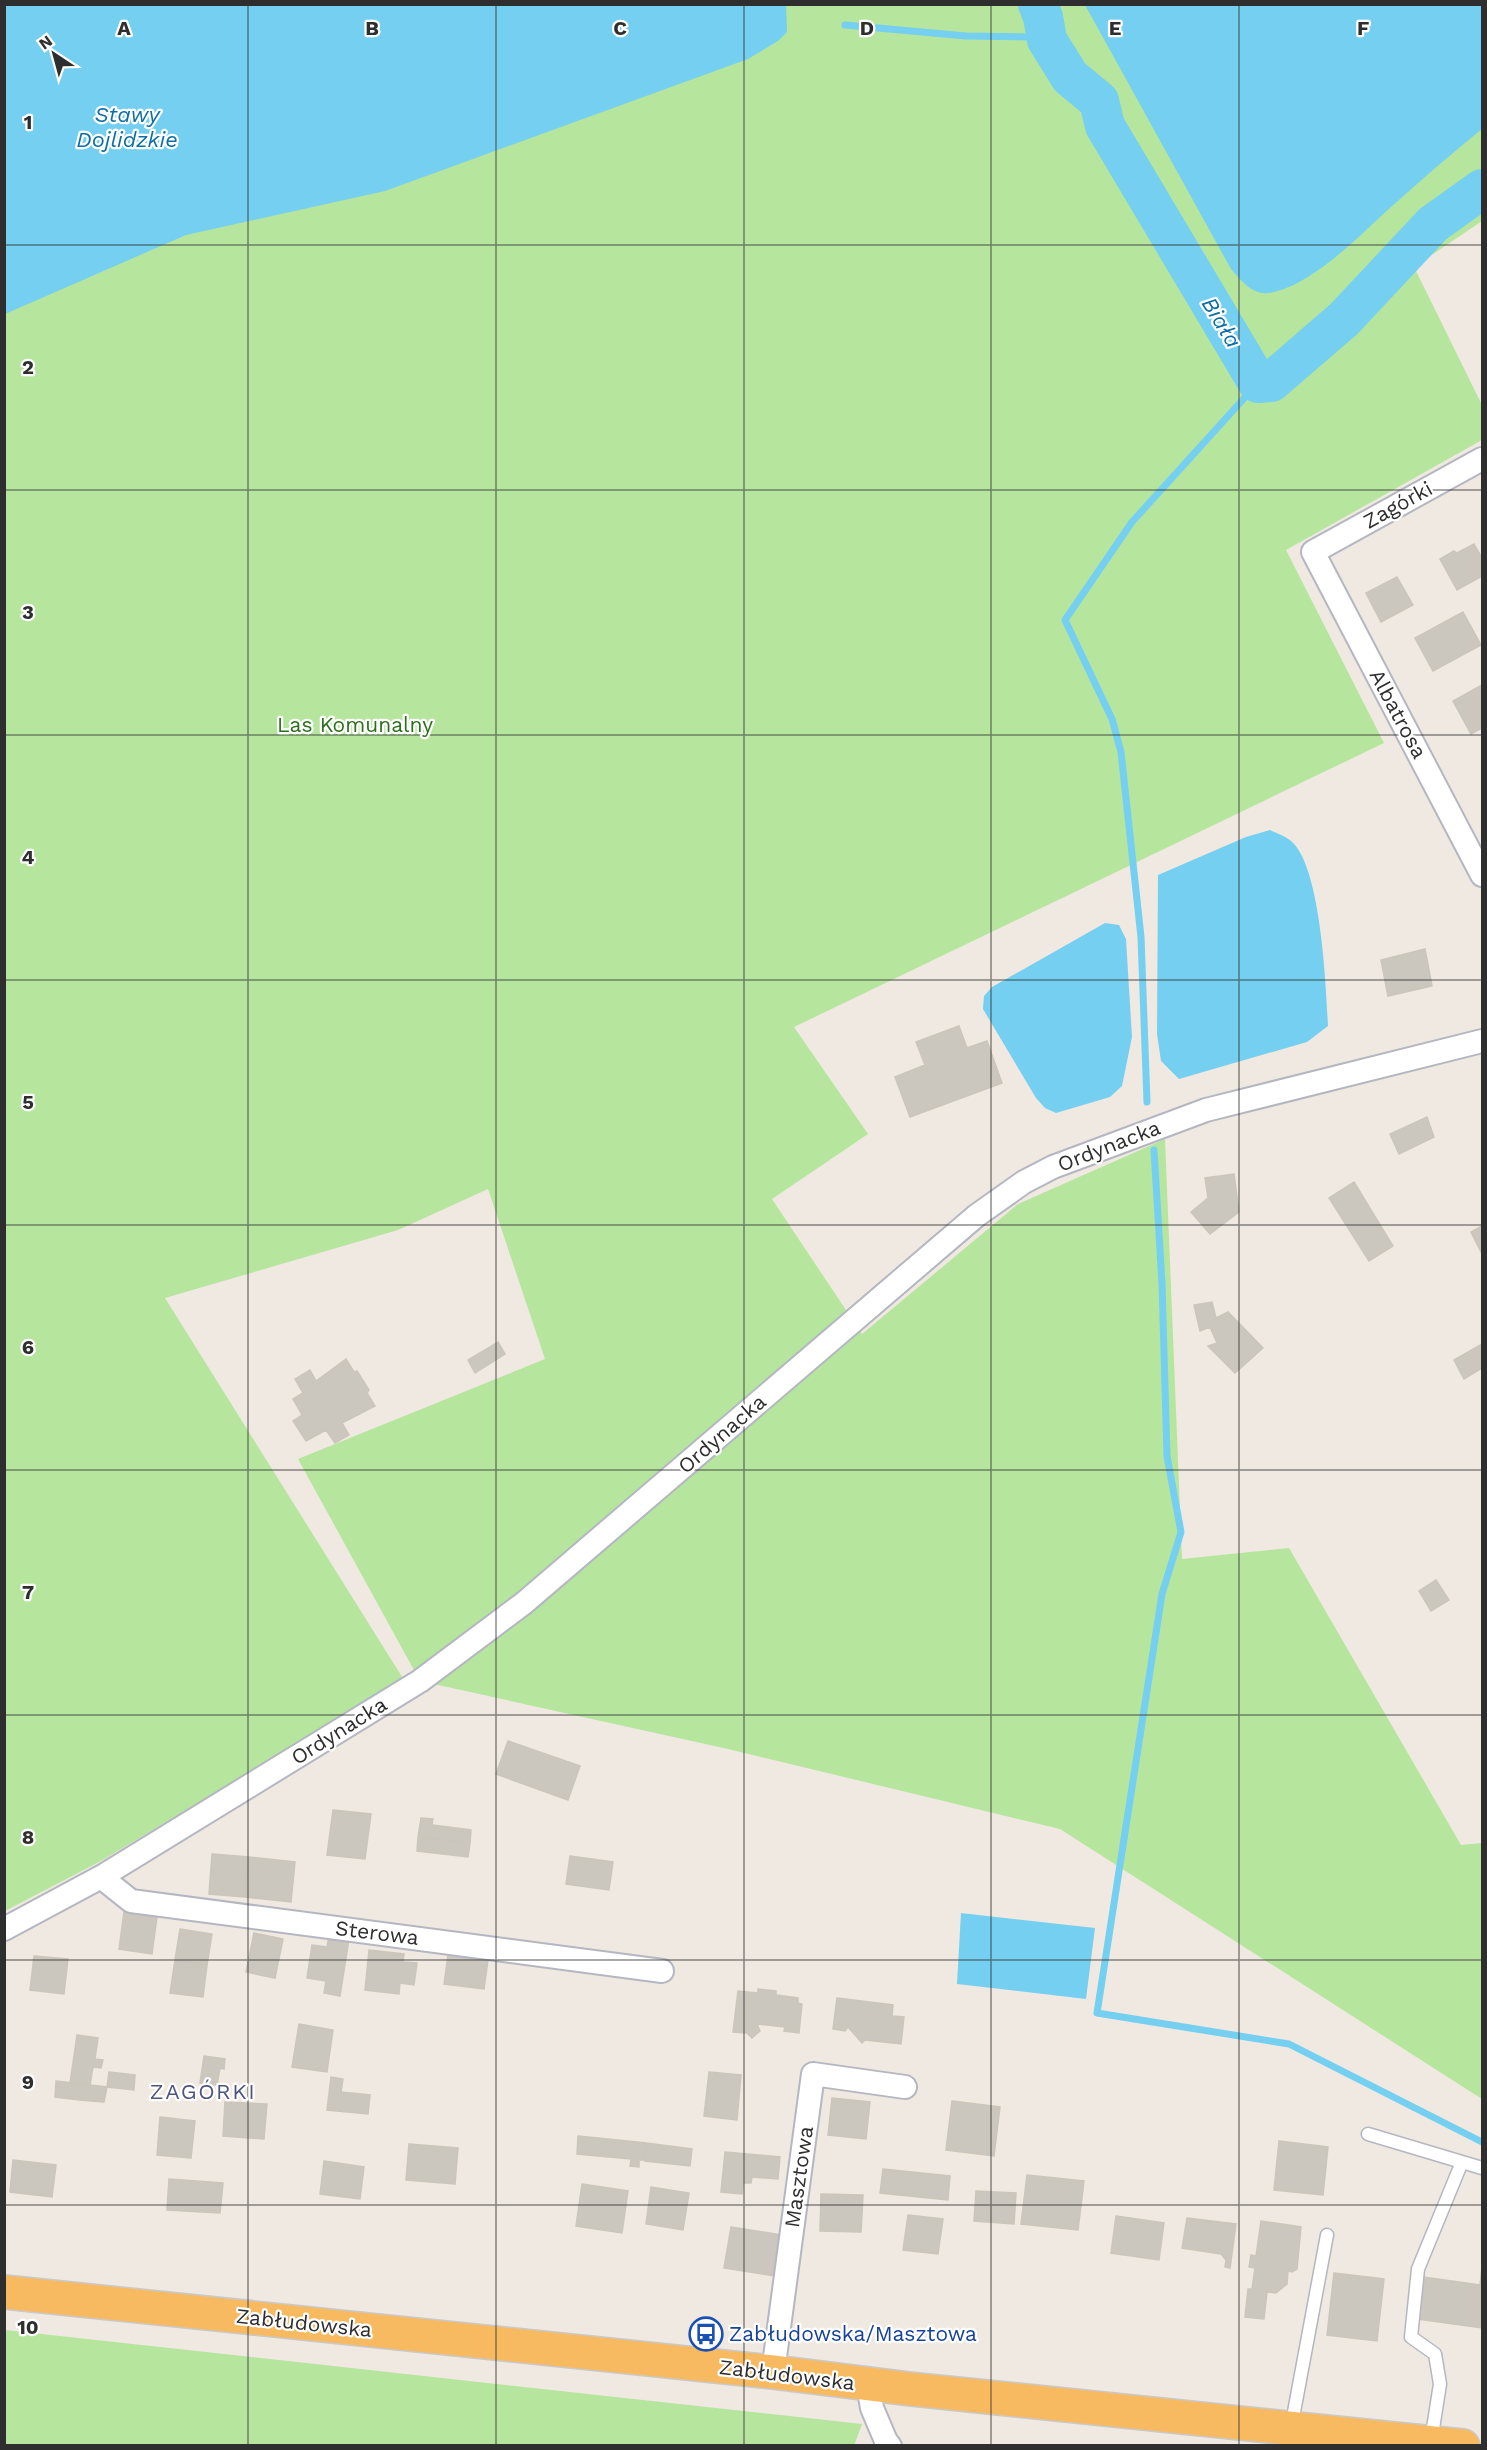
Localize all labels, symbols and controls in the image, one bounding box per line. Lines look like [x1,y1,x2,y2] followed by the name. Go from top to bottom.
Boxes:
[117,16,131,40] text: A
[365,16,379,40] text: B
[613,16,627,40] text: C
[860,16,874,40] text: D
[1109,16,1121,40] text: E
[1357,16,1369,40] text: F
[24,24,84,84] north arrow
[35,31,56,53] text: N
[76,102,178,152] water label: Stawy Dojlidzkie
[24,110,32,134] text: 1
[1197,292,1246,352] water label: Biała
[22,355,34,379] text: 2
[1359,475,1437,534] street label: Zagórki
[22,600,34,624] text: 3
[1365,665,1432,763] street label: Albatrosa
[277,712,433,737] park label: Las Komunalny
[22,845,35,869] text: 4
[22,1090,34,1114] text: 5
[1054,1114,1164,1177] street label: Ordynacka
[22,1335,34,1359] text: 6
[673,1389,771,1479] street label: Ordynacka
[22,1580,34,1604] text: 7
[286,1691,391,1770] street label: Ordynacka
[22,1825,34,1849] text: 8
[334,1915,420,1950] street label: Sterowa
[22,2070,34,2094] text: 9
[150,2079,256,2104] district label: ZAGÓRKI
[779,2124,818,2229] street label: Masztowa
[235,2303,373,2342] street label: Zabłudowska
[17,2315,39,2339] text: 10
[688,2316,724,2352] bus stop icon: Zabłudowska/Masztowa
[729,2321,977,2346] place label: Zabłudowska/Masztowa
[718,2354,856,2395] street label: Zabłudowska

